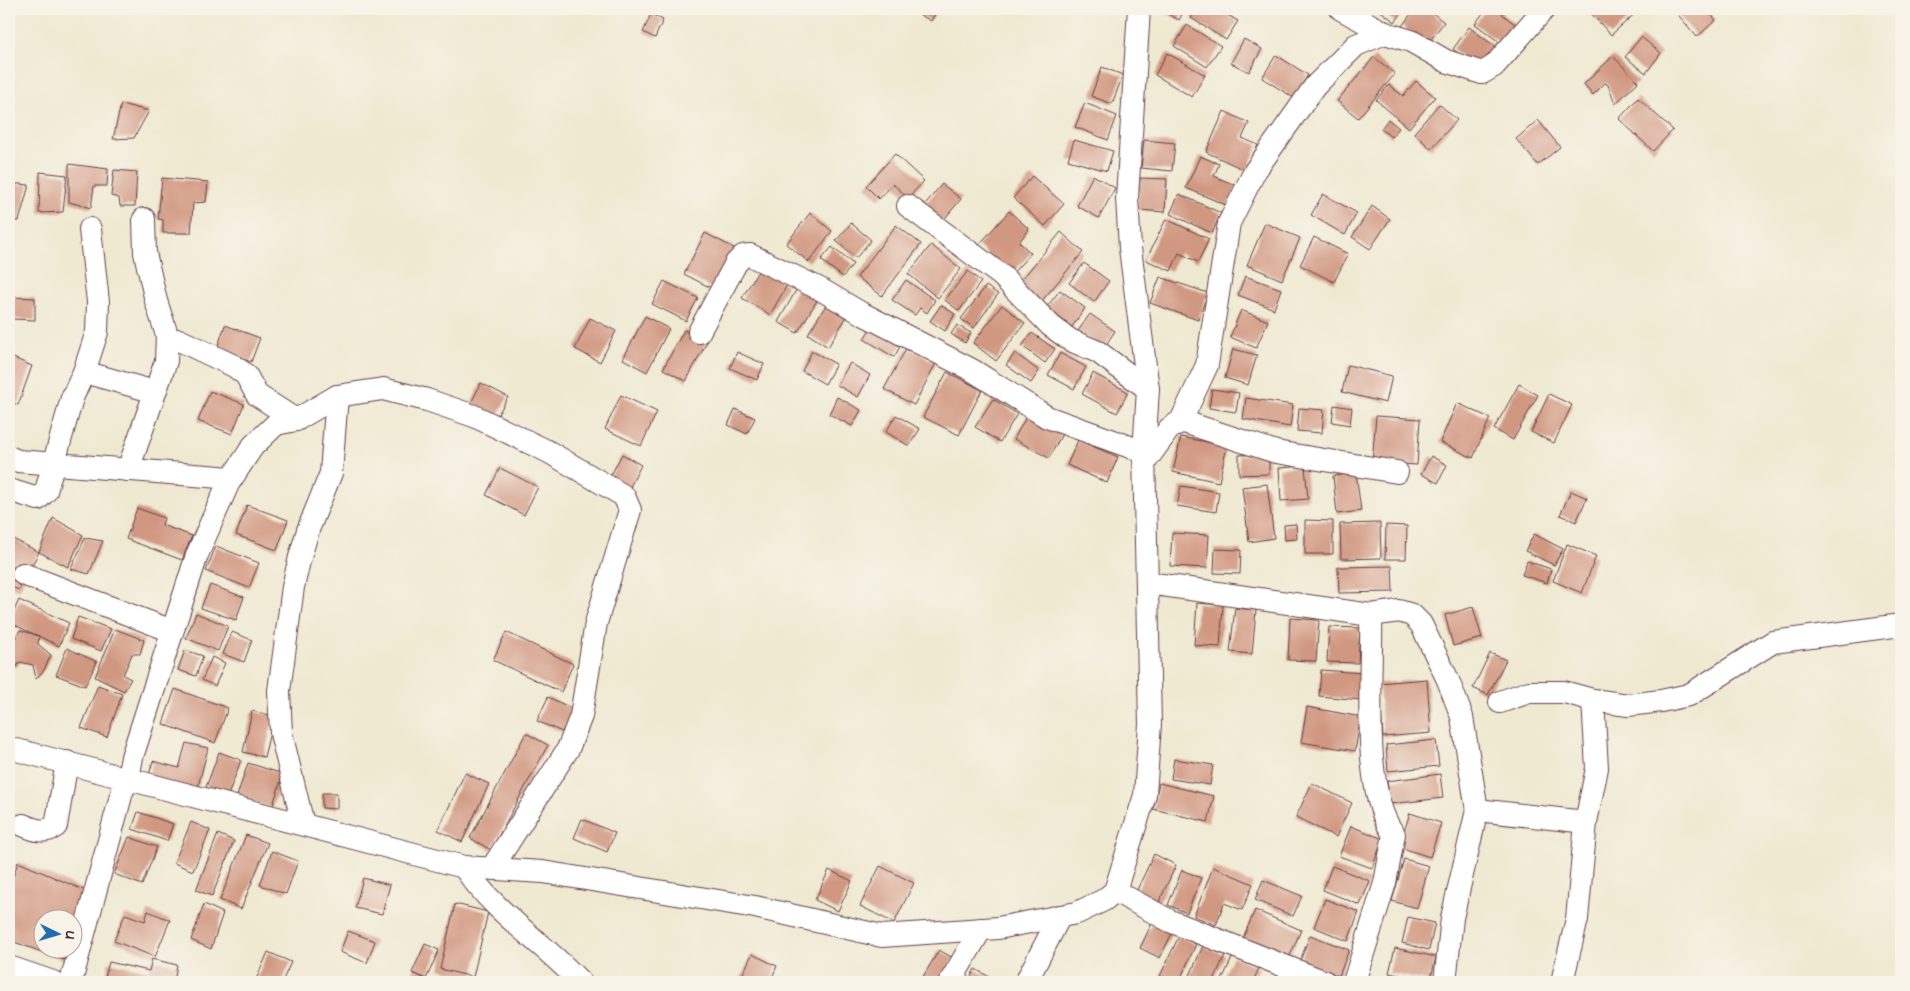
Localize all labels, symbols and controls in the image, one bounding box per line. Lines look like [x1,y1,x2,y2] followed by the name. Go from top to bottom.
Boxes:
[32,908,82,958] north arrow
[60,930,80,940] text: U

